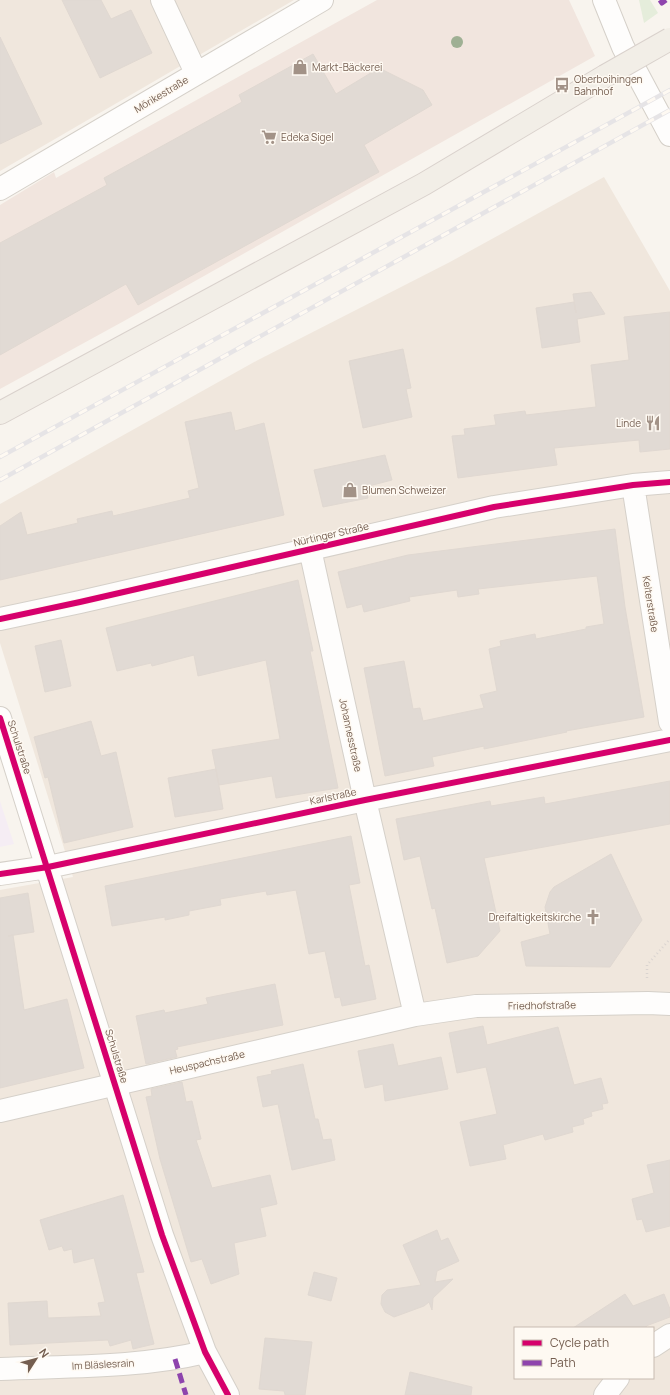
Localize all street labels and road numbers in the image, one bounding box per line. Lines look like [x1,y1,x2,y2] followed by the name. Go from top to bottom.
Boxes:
[131,72,191,116] street label: Mörikestraße
[292,518,370,549] street label: Nürtinger Straße
[640,575,662,633] street label: Kelterstraße
[336,697,366,773] street label: Johannesstraße
[5,718,35,776] street label: Schulstraße
[308,784,358,808] street label: Karlstraße
[508,997,576,1013] street label: Friedhofstraße
[102,1027,132,1085] street label: Schulstraße
[168,1046,246,1077] street label: Heuspachstraße
[71,1355,135,1373] street label: Im Bläslesrain

